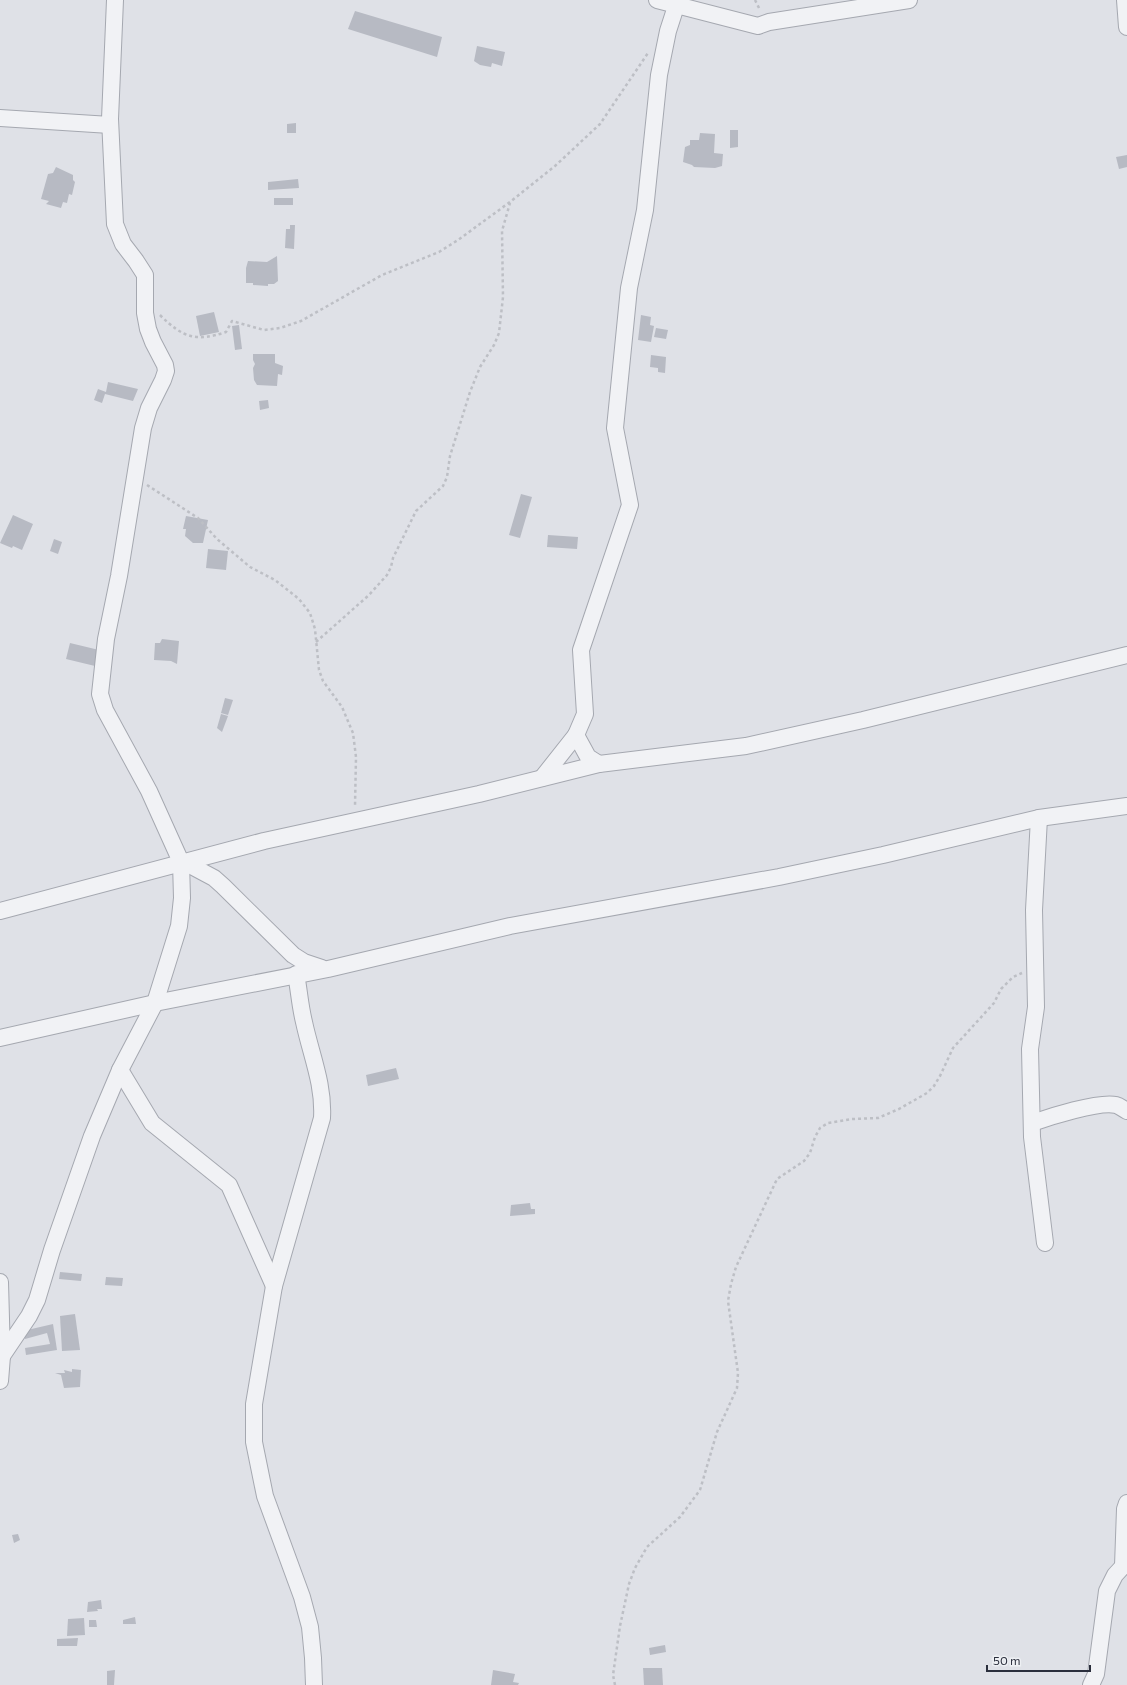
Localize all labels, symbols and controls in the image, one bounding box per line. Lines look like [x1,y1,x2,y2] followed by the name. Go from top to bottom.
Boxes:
[987,1647,1090,1673] scale bar
[993,1653,1021,1667] text: 50 m

